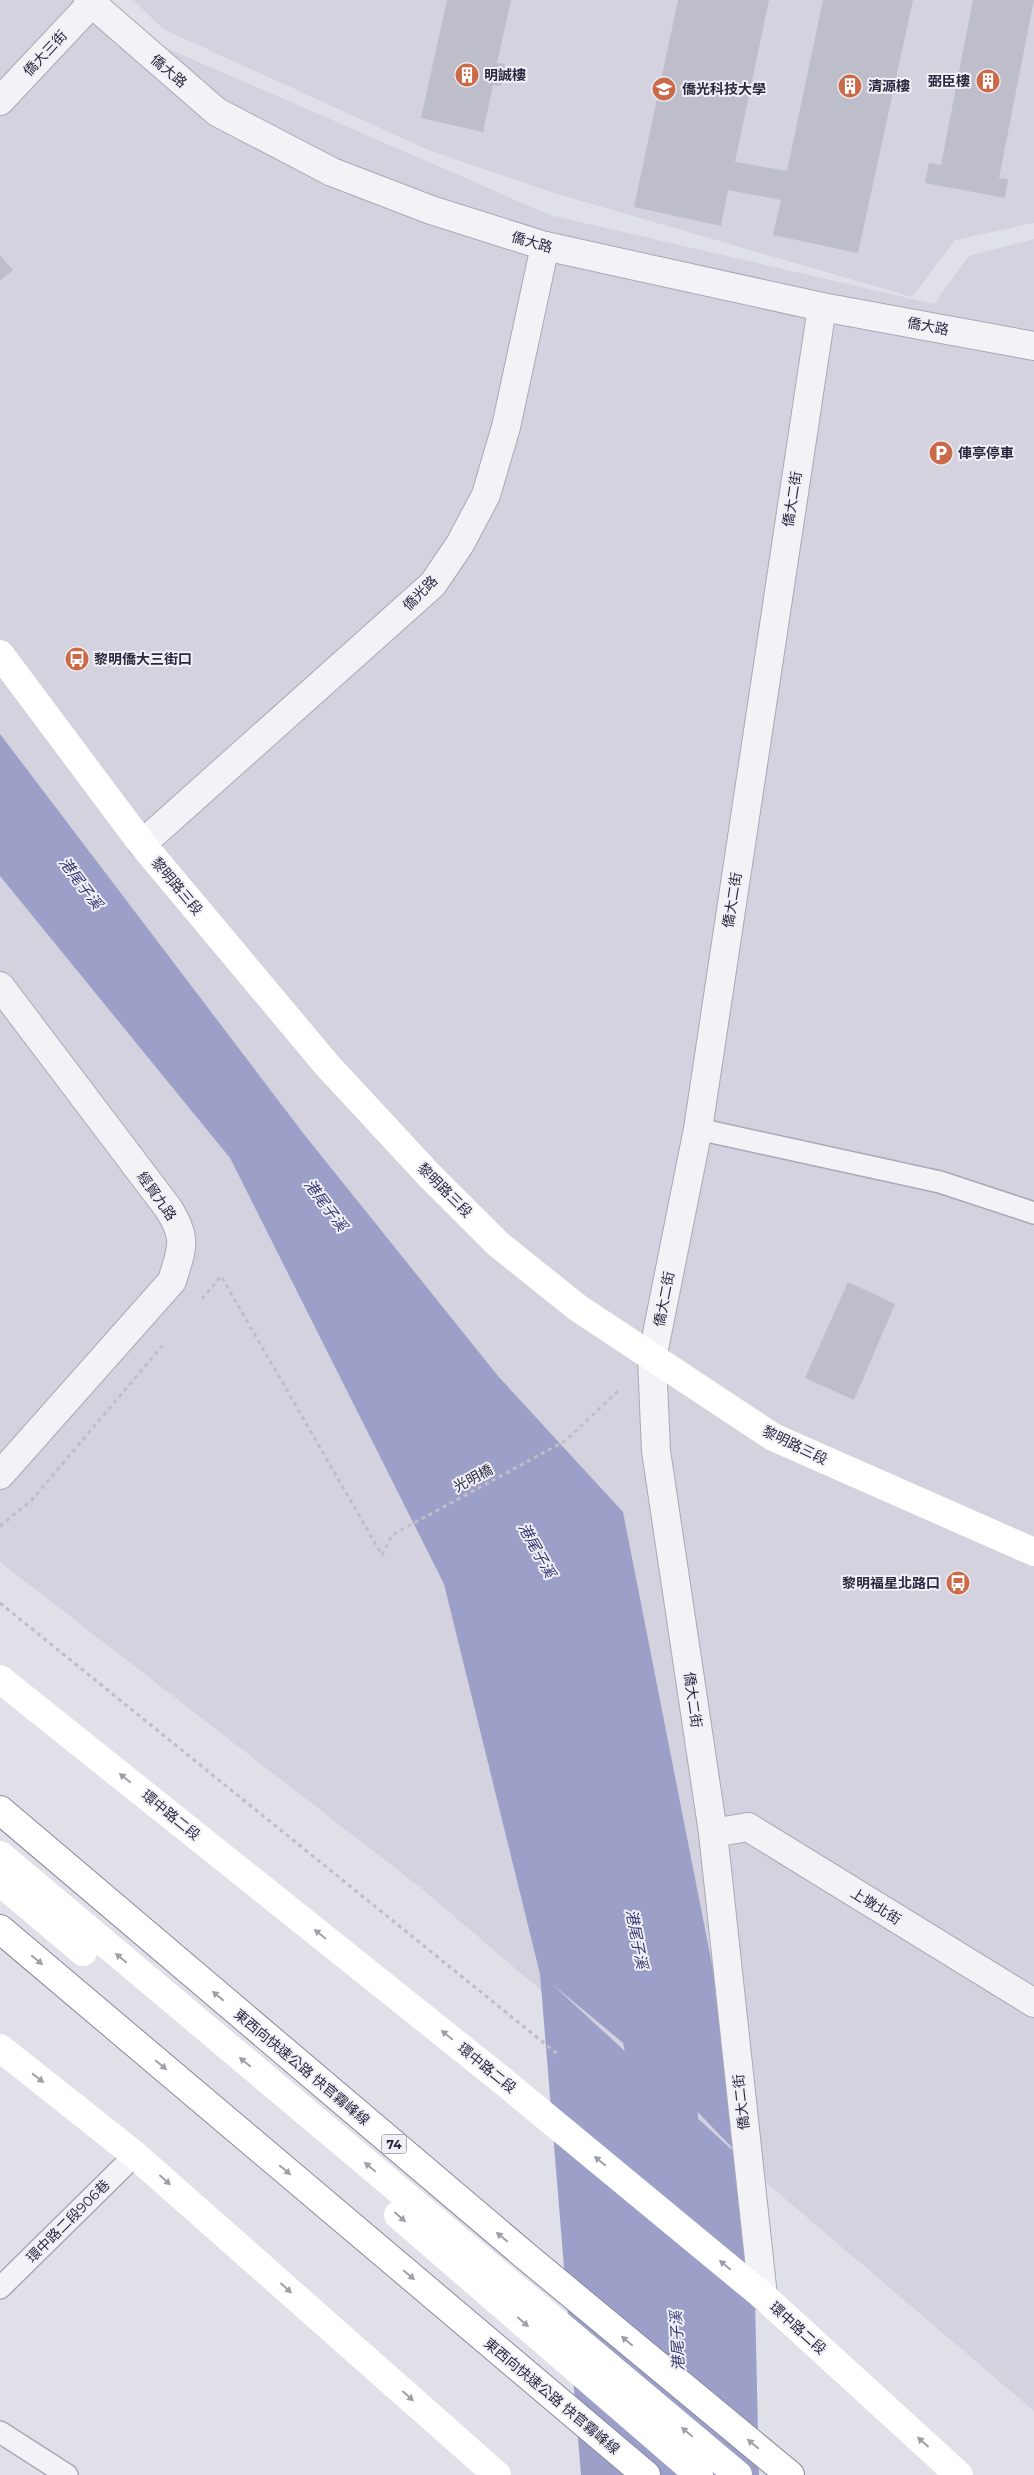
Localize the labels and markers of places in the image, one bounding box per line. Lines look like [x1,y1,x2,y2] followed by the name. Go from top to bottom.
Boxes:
[454,62,480,88] building icon: 明誠樓
[484,66,526,84] place label: 明誠樓
[975,68,1001,94] building icon: 弼臣樓
[928,72,970,90] place label: 弼臣樓
[837,73,863,99] building icon: 清源樓
[651,76,677,102] school or university icon: 僑光科技大學
[868,77,910,95] place label: 清源樓
[682,80,766,98] place label: 僑光科技大學
[928,440,954,466] parking icon: 俥亭停車
[958,444,1014,462] place label: 俥亭停車
[64,646,90,672] bus stop icon: 黎明僑大三街口
[94,650,192,668] place label: 黎明僑大三街口
[945,1570,971,1596] bus stop icon: 黎明福星北路口
[842,1574,940,1592] place label: 黎明福星北路口

